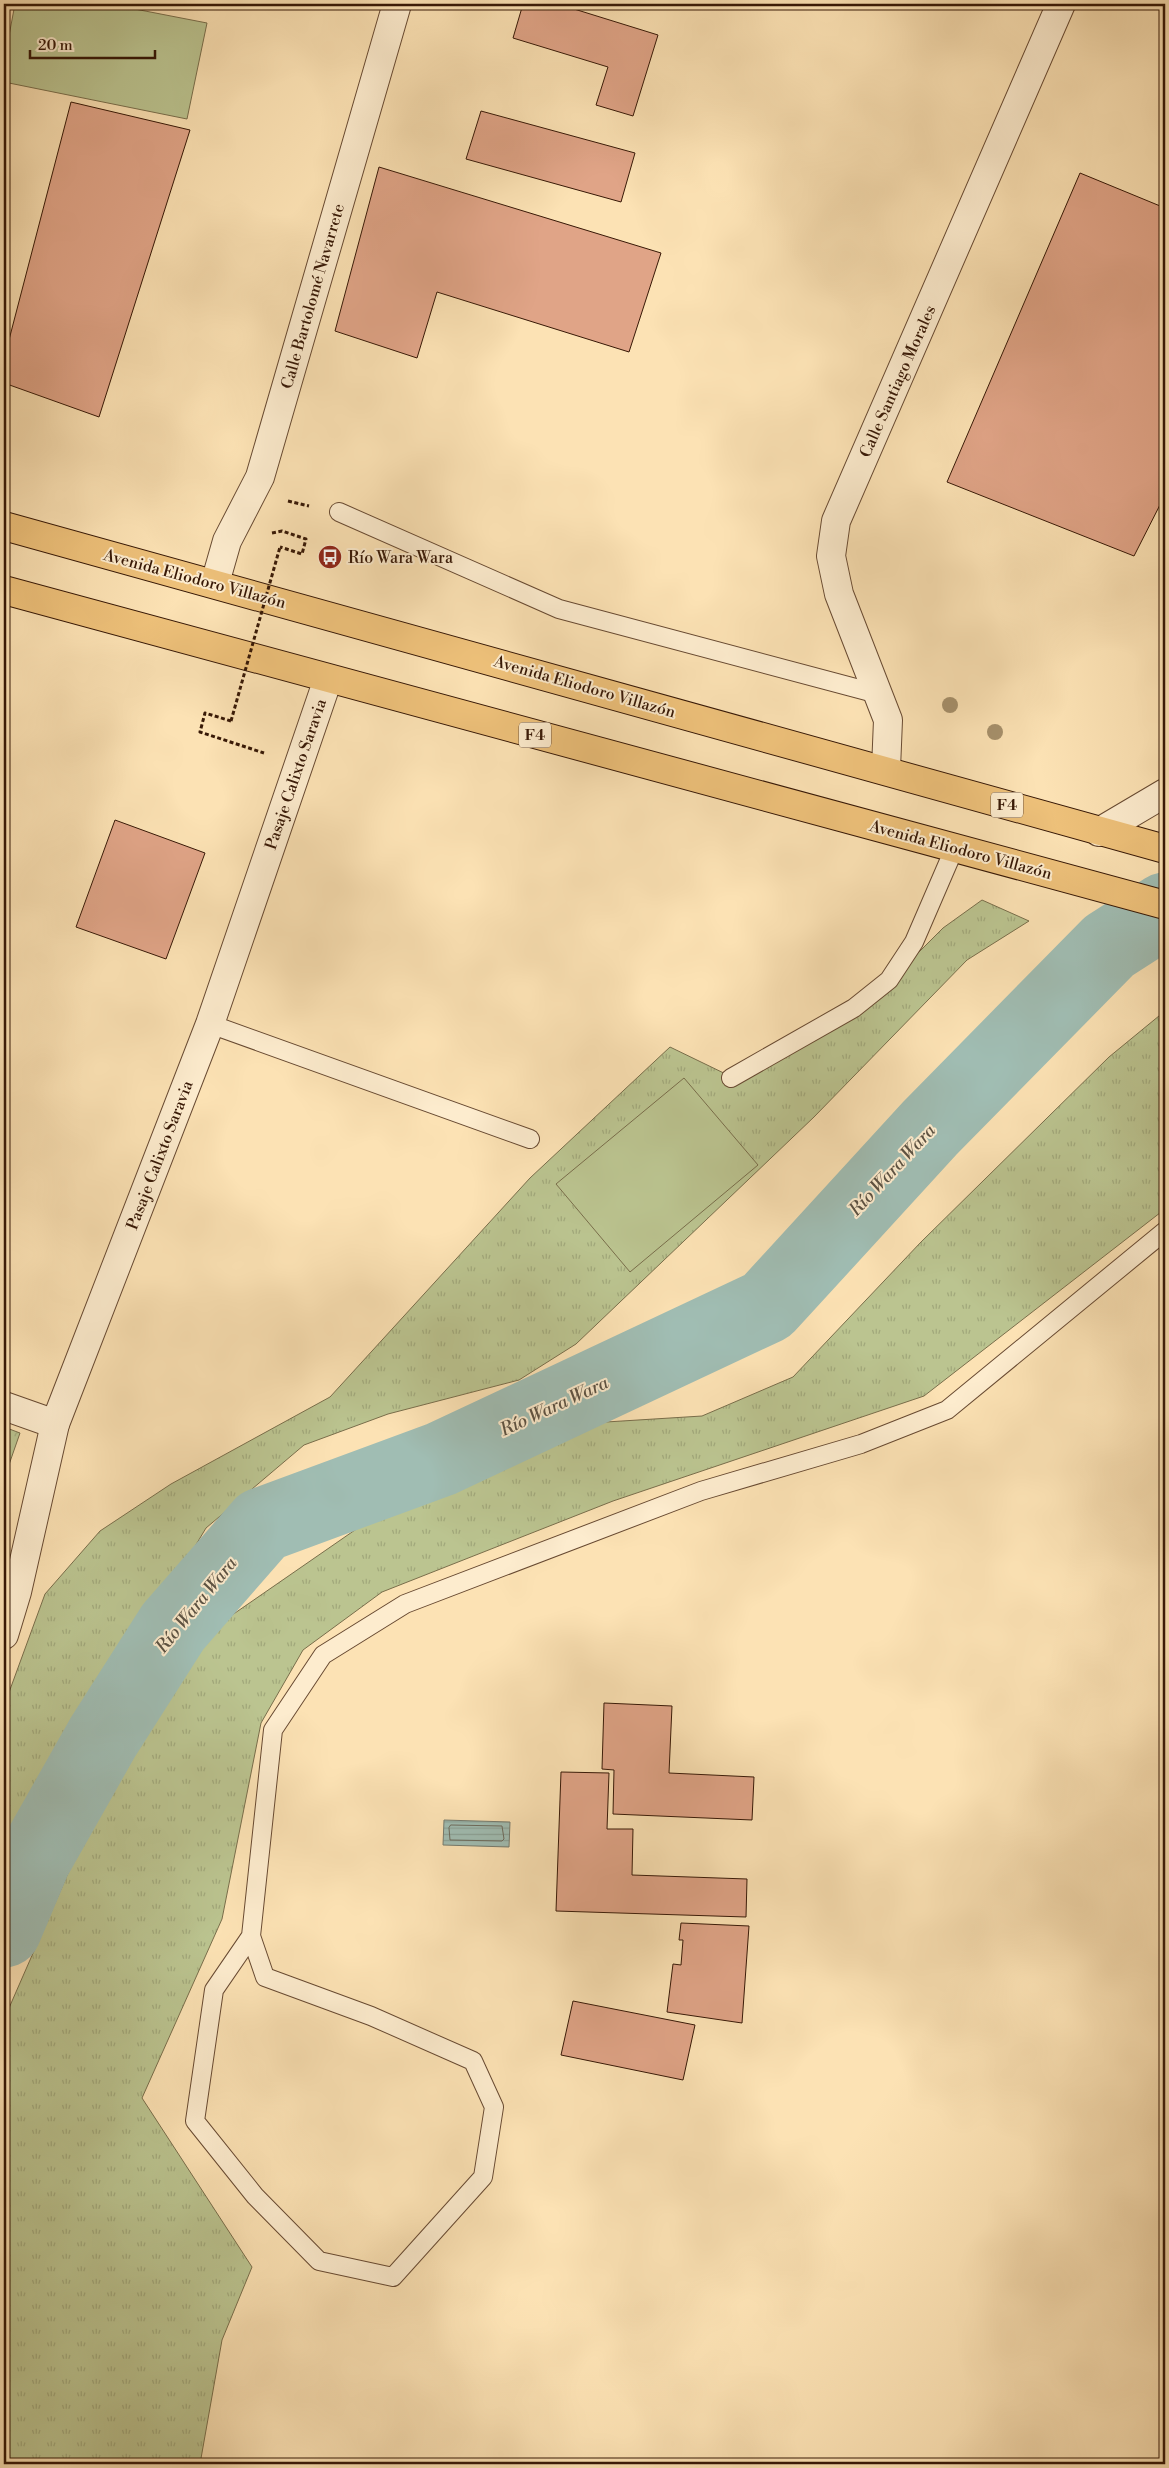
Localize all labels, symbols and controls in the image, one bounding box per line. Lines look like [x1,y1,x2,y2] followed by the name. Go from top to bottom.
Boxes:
[30,28,155,60] scale bar
[38,36,73,55] text: 20 m
[277,201,349,391] street label: Calle Bartolomé Navarrete
[855,302,940,461] street label: Calle Santiago Morales
[317,544,343,570] bus stop icon: Río Wara Wara
[100,545,289,613] street label: Avenida Eliodoro Villazón
[348,548,454,568] place label: Río Wara Wara
[491,651,678,723] street label: Avenida Eliodoro Villazón
[261,695,331,852] street label: Pasaje Calixto Saravia
[519,722,551,748] road number: F4
[991,792,1023,818] road number: F4
[866,816,1055,884] street label: Avenida Eliodoro Villazón
[122,1077,198,1233] street label: Pasaje Calixto Saravia
[843,1119,941,1222] water label: Río Wara Wara
[495,1371,613,1442] water label: Río Wara Wara
[150,1552,243,1659] water label: Río Wara Wara

